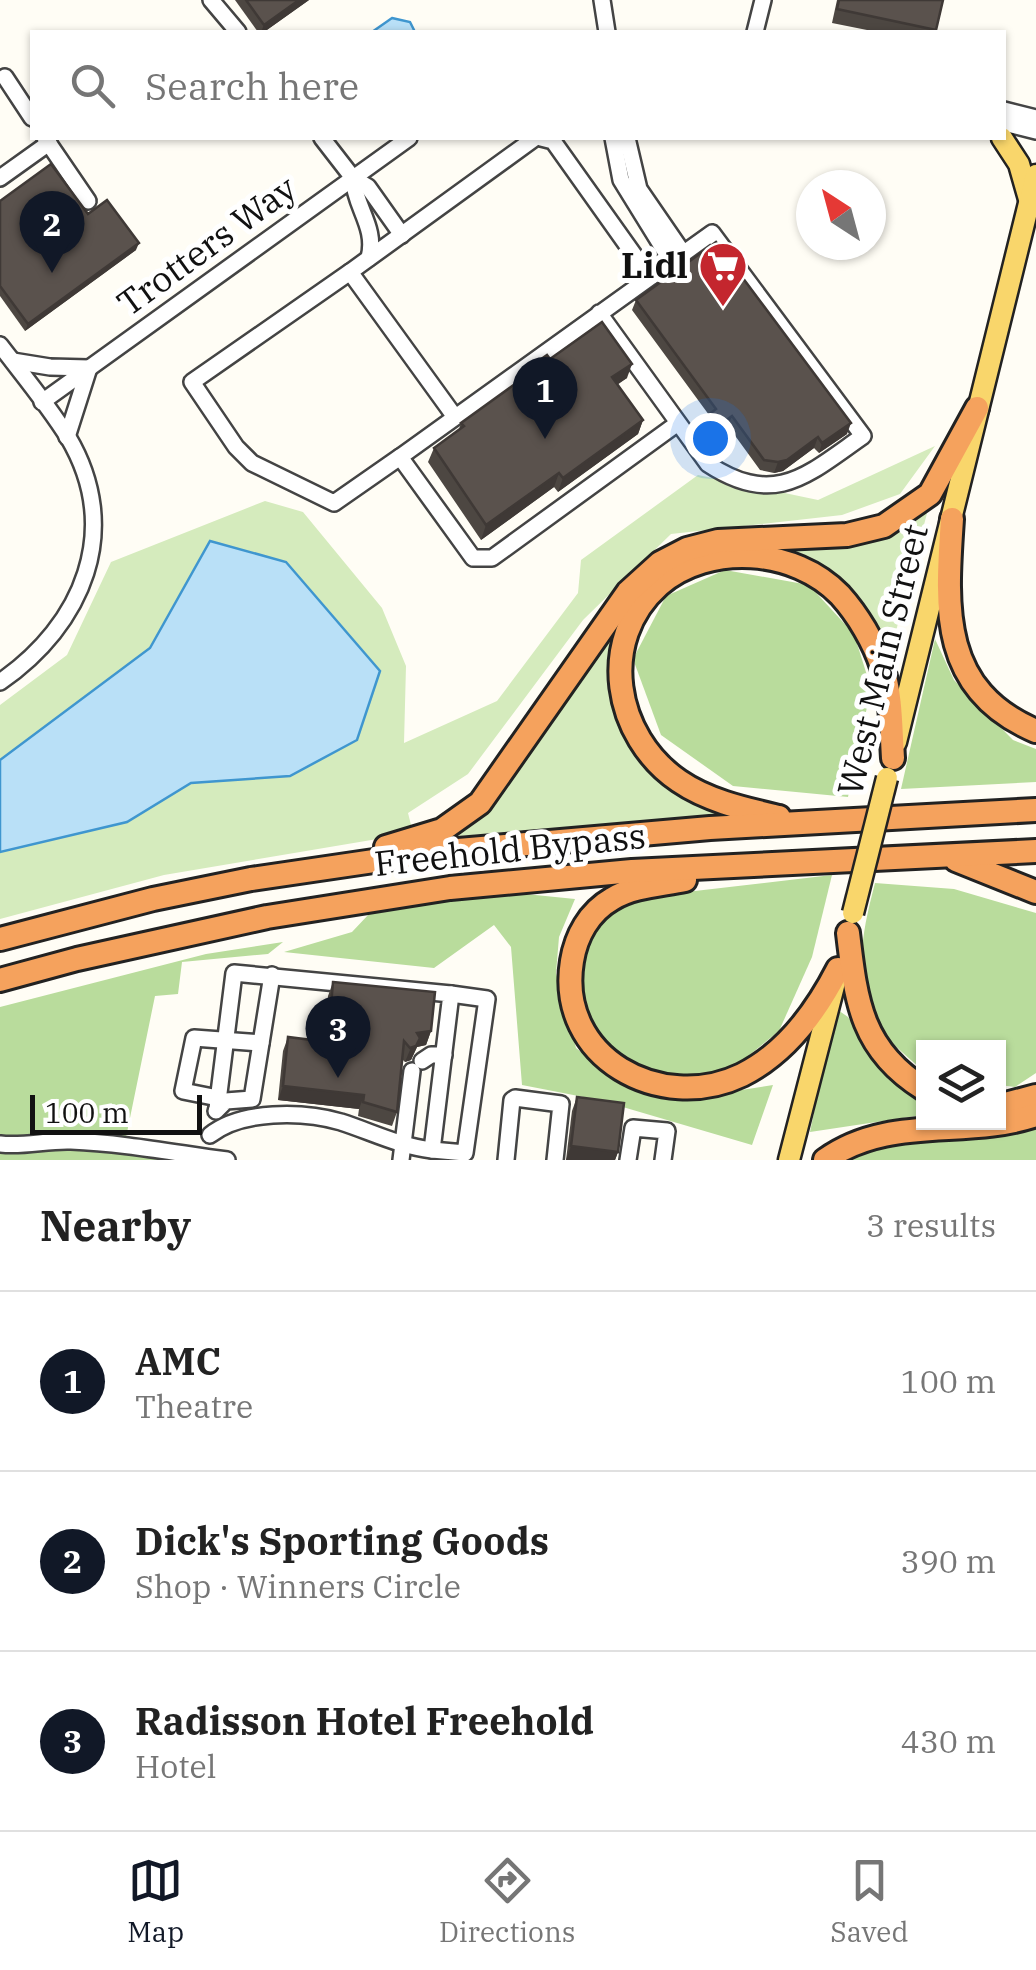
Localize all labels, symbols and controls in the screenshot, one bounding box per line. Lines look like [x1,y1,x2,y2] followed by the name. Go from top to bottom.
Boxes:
[30,30,1006,140] search box
[65,58,120,113] icon: search
[145,61,359,110] text: Search here
[108,165,305,326] street label: Trotters Way
[796,170,886,260] north arrow
[20,190,84,273] pin: 2
[697,240,749,308] supermarket icon: Lidl
[621,242,688,288] place label: Lidl
[512,356,578,439] pin: 1
[685,413,736,464] your location
[826,519,938,800] street label: West Main Street
[372,812,648,886] street label: Freehold Bypass
[306,996,370,1078] pin: 3
[916,1040,1006,1130] map controls
[916,1040,1006,1130] button: layers
[30,1090,202,1134] scale bar
[45,1094,129,1131] text: 100 m
[40,1198,191,1253] text: Nearby
[866,1204,996,1246] text: 3 results
[135,1336,221,1385] text: AMC
[63,1360,82,1402] text: 1
[900,1360,996,1402] text: 100 m
[135,1385,253,1427] text: Theatre
[135,1516,549,1565] text: Dick's Sporting Goods
[63,1540,82,1582] text: 2
[900,1540,996,1582] text: 390 m
[135,1565,461,1607] text: Shop · Winners Circle
[135,1696,594,1745] text: Radisson Hotel Freehold
[63,1720,82,1762] text: 3
[900,1720,996,1762] text: 430 m
[135,1745,216,1787] text: Hotel
[127,1853,184,1950] tab: Map
[439,1853,575,1950] tab: Directions
[830,1853,909,1950] tab: Saved

